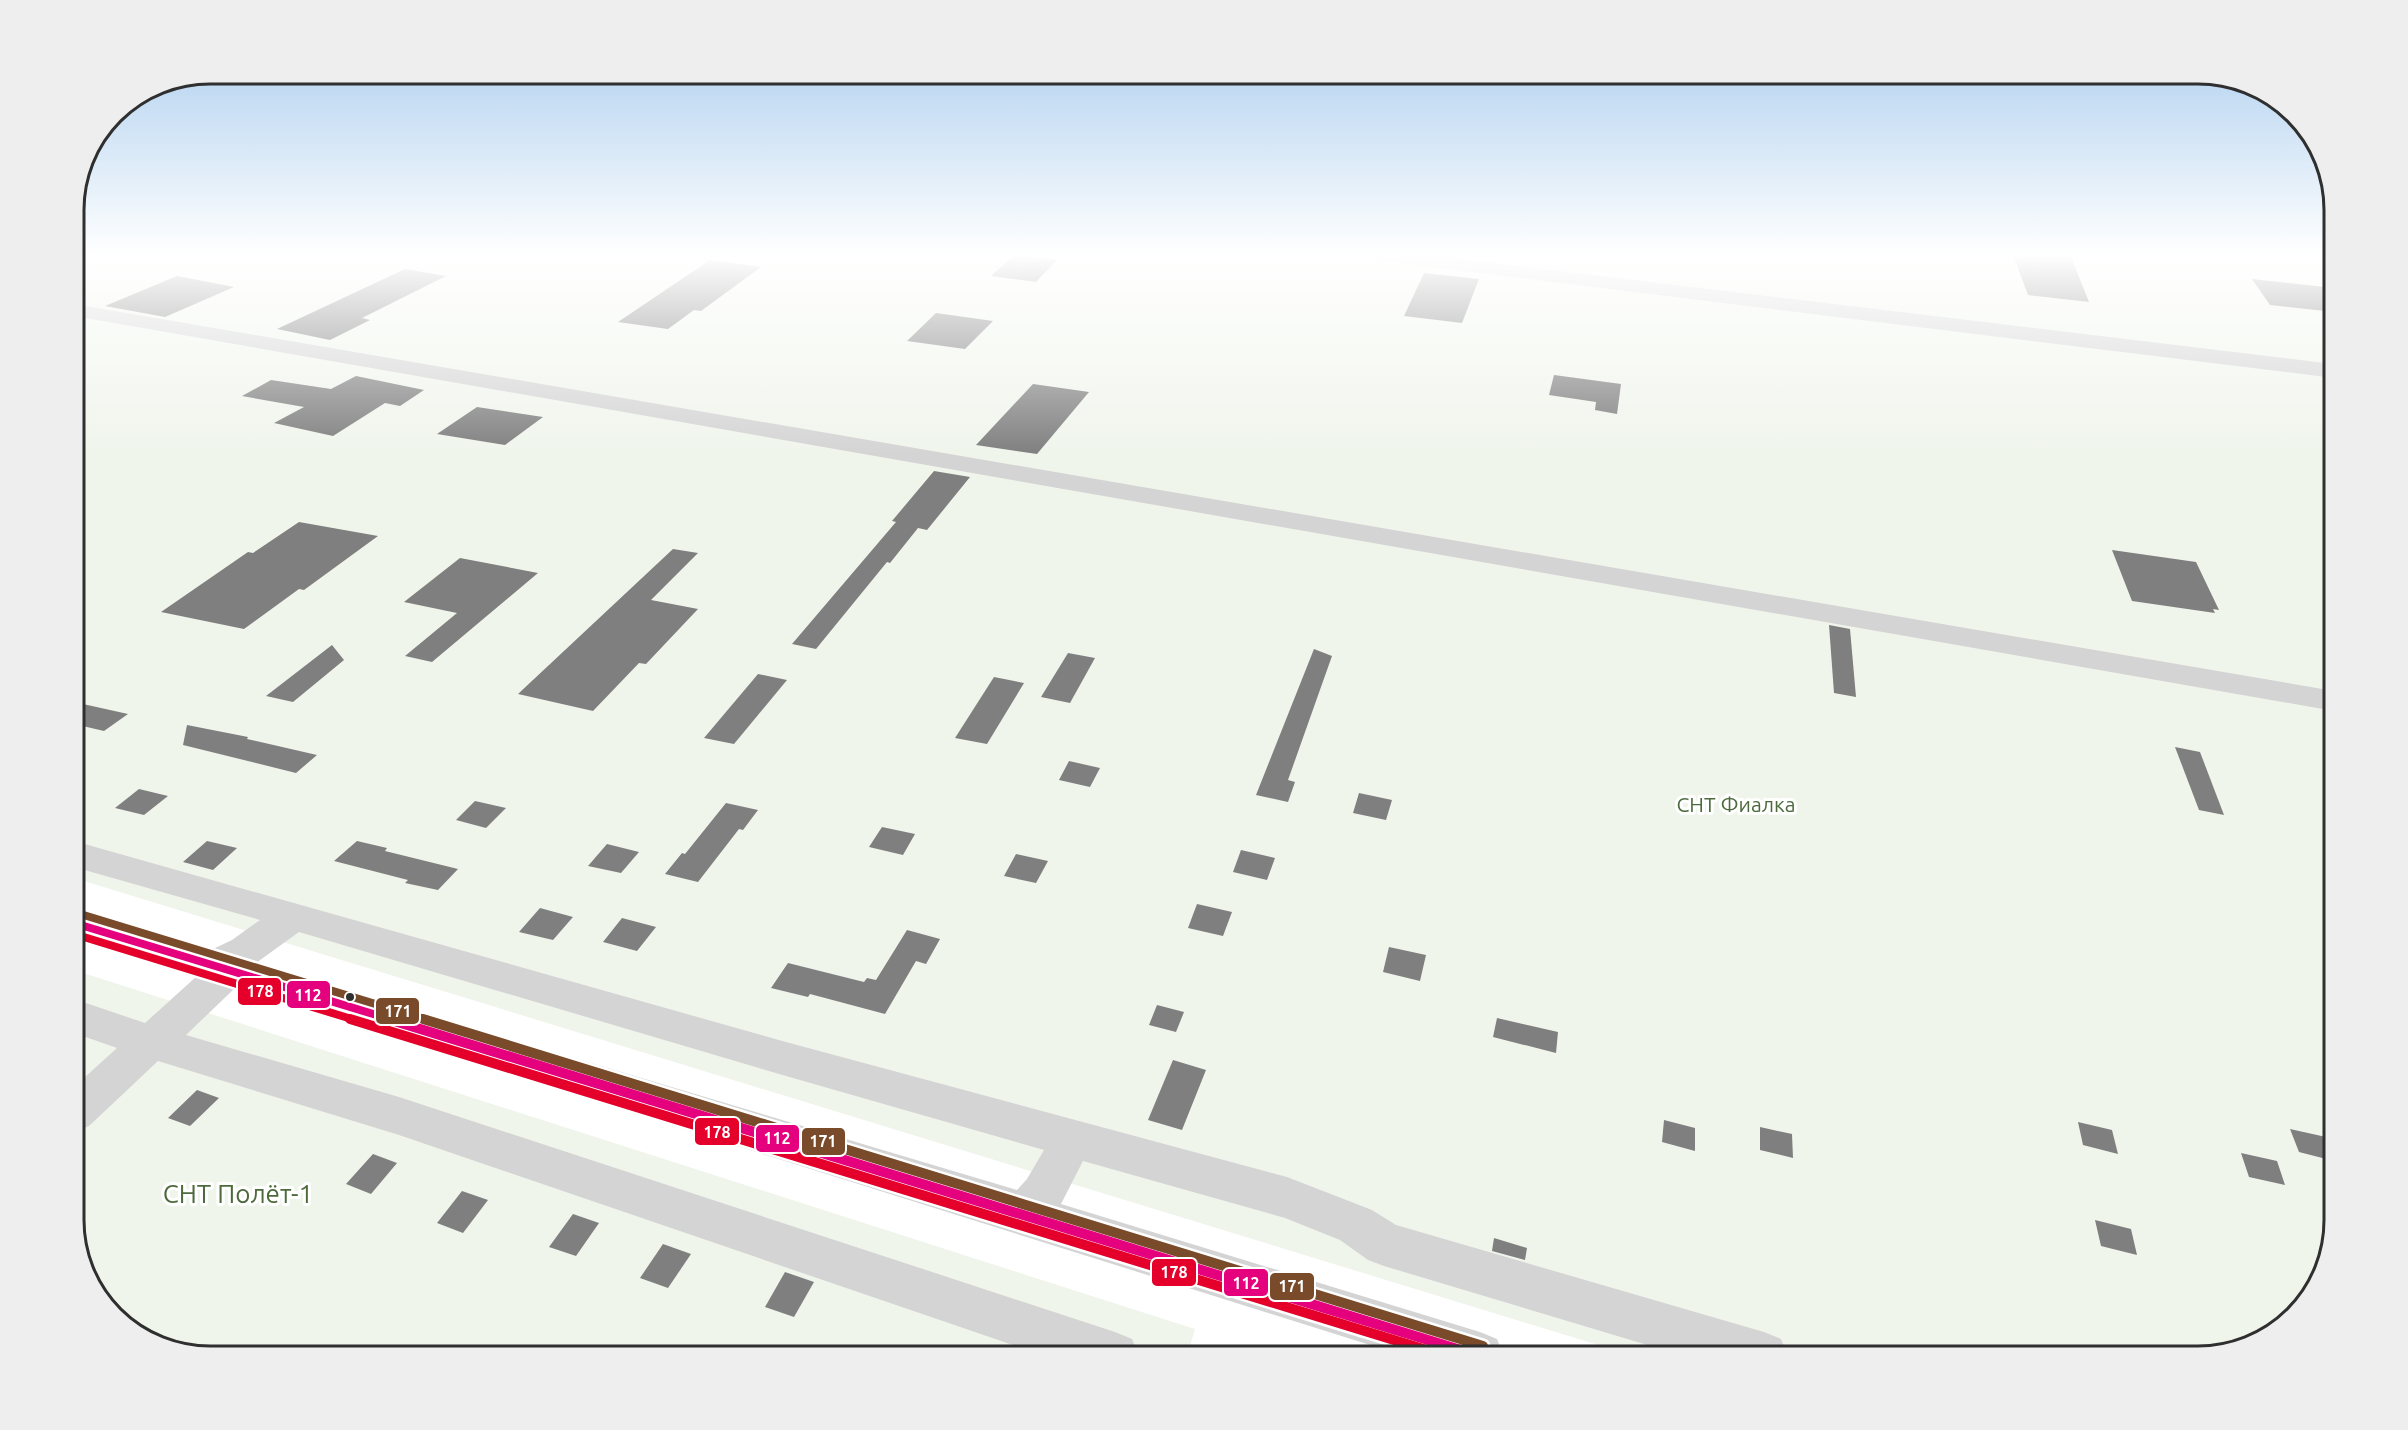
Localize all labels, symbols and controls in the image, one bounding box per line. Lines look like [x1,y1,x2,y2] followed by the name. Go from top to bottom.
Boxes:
[1676,792,1796,816] park label: СНТ Фиалка
[237,977,282,1006] line badge: 178
[286,980,331,1009] line badge: 112
[246,982,274,1000] text: 178
[294,986,322,1004] text: 112
[344,991,356,1003] unlabelled marker
[375,997,420,1025] line badge: 171
[384,1002,412,1020] text: 171
[694,1117,740,1146] line badge: 178
[703,1123,731,1141] text: 178
[755,1124,800,1153] line badge: 112
[801,1127,846,1156] line badge: 171
[763,1129,791,1147] text: 112
[809,1132,837,1150] text: 171
[163,1179,313,1208] park label: СНТ Полёт-1
[1151,1258,1197,1287] line badge: 178
[1160,1263,1188,1281] text: 178
[1223,1268,1269,1297] line badge: 112
[1269,1272,1315,1301] line badge: 171
[1232,1274,1260,1292] text: 112
[1278,1277,1306,1295] text: 171

